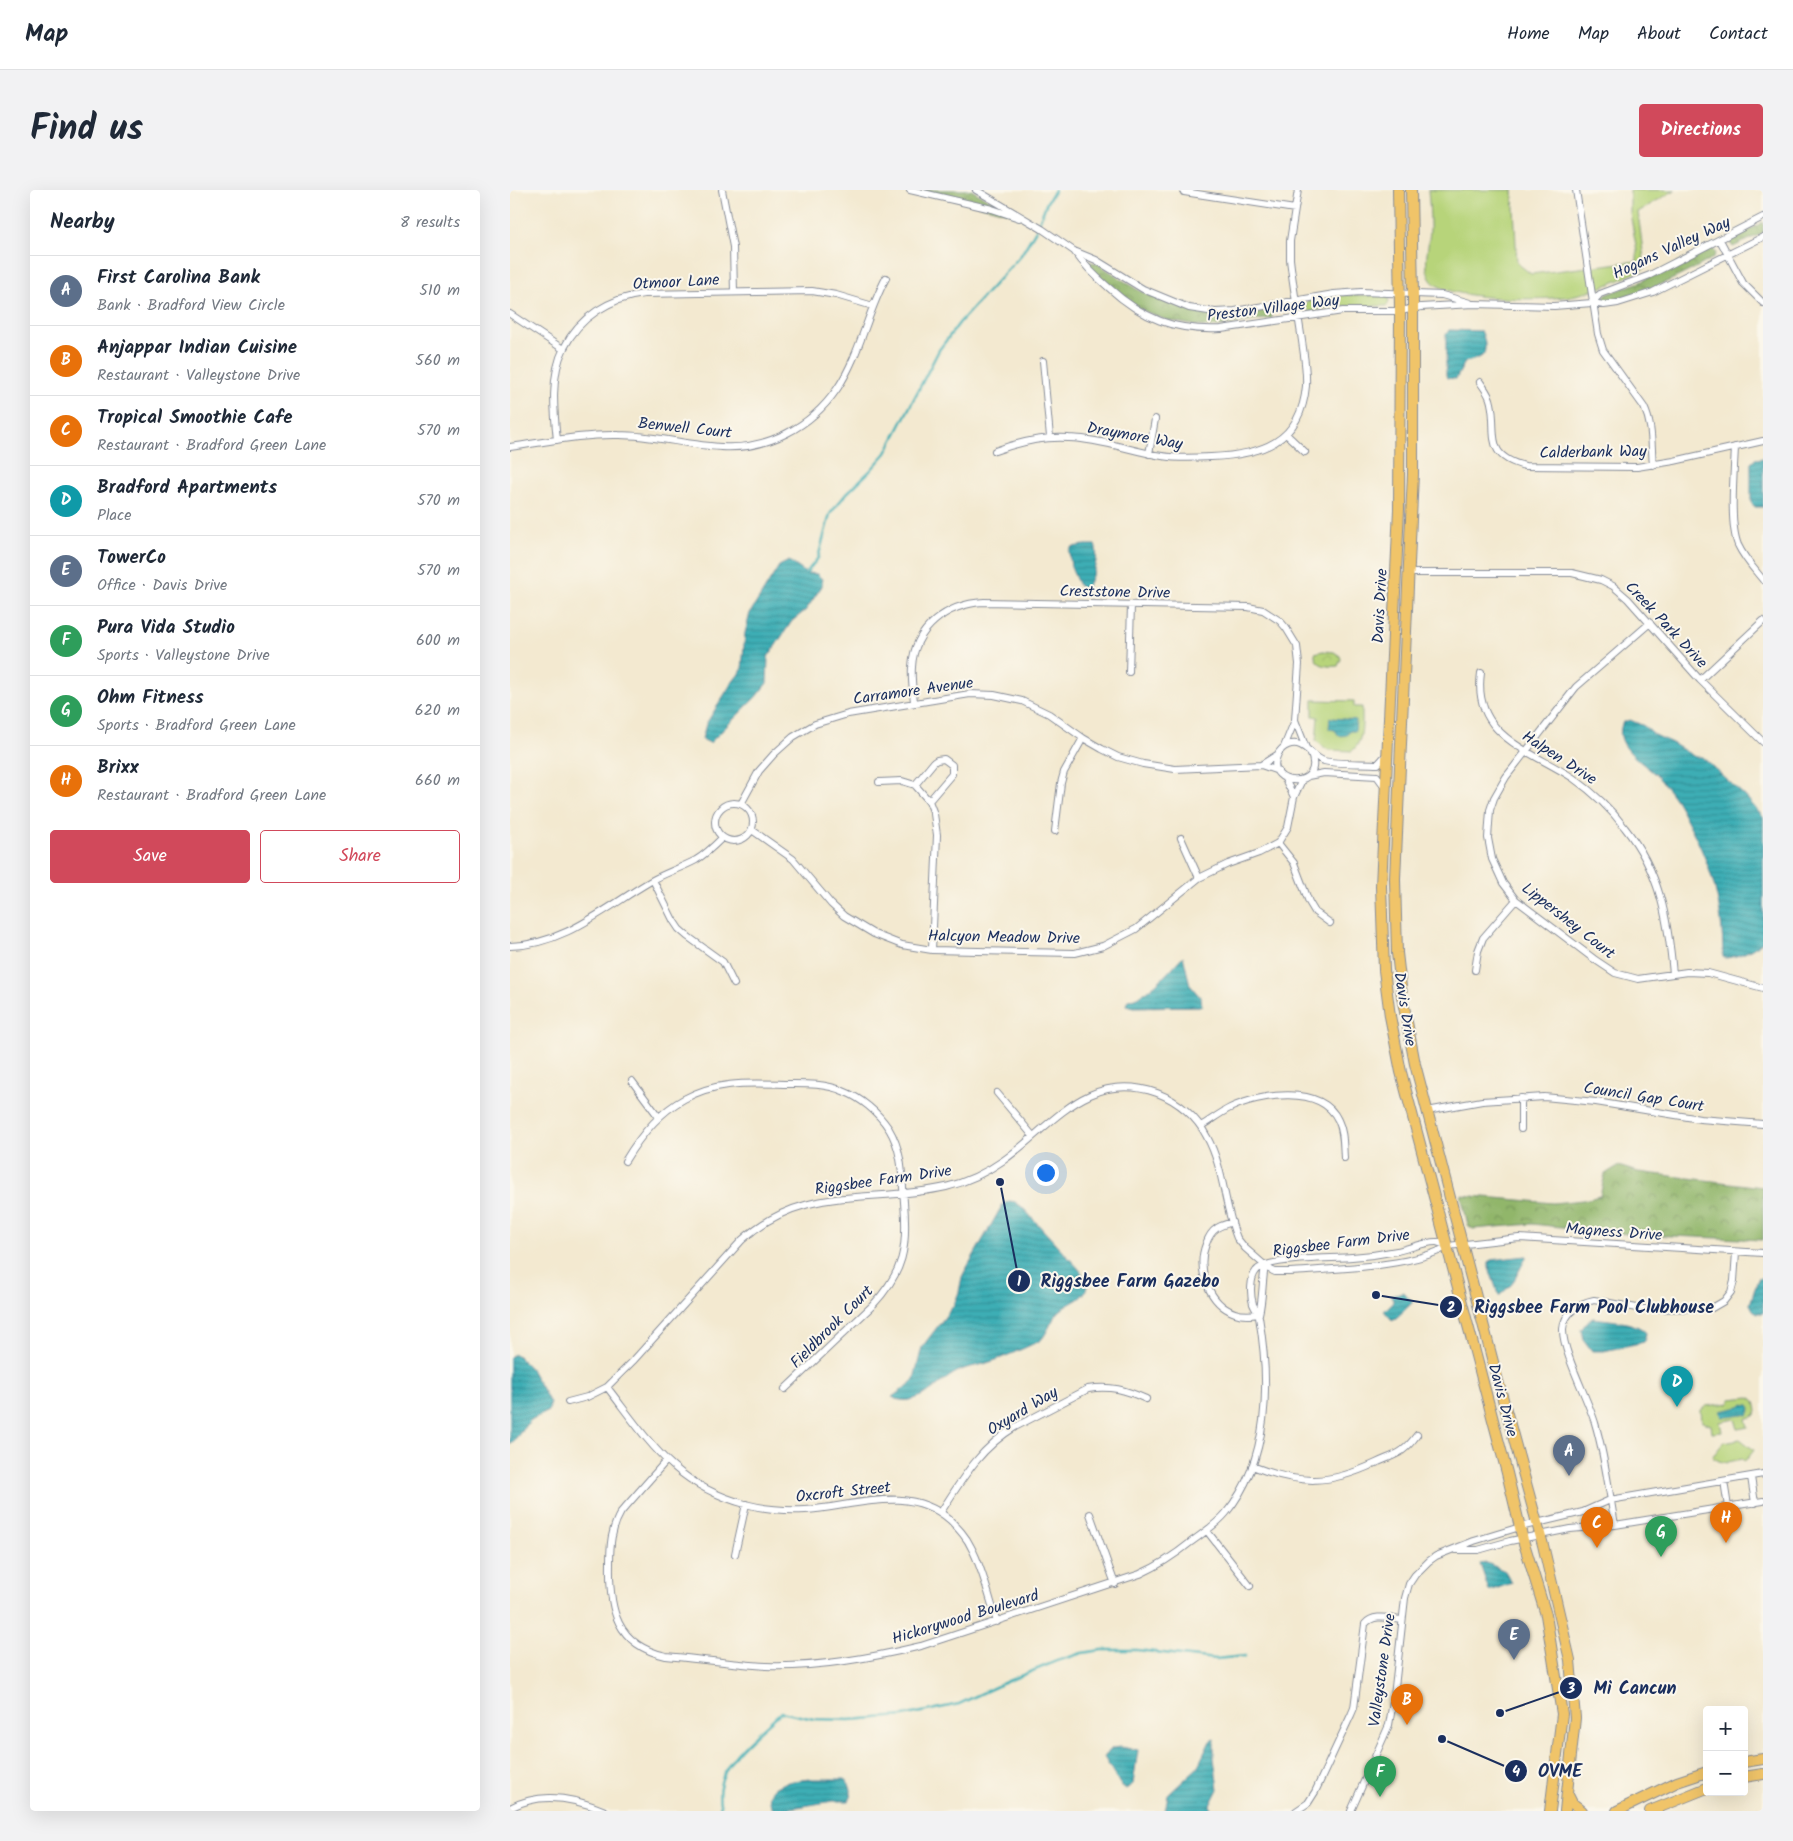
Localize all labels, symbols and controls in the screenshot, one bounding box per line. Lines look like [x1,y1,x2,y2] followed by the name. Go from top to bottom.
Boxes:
[25,15,68,54] text: Map
[1507,20,1550,49] text: Home
[1578,20,1609,49] text: Map
[1637,20,1681,49] text: About
[1709,20,1768,49] text: Contact
[30,102,143,158] text: Find us
[1639,104,1763,157] button: Directions
[50,206,115,239] text: Nearby
[400,210,460,235] text: 8 results
[1609,210,1735,287] street label: Hogans Valley Way
[97,263,260,293] text: First Carolina Bank
[632,268,720,297] street label: Otmoor Lane
[61,278,71,303] text: A
[419,278,460,303] text: 510 m
[1206,288,1341,329] street label: Preston Village Way
[97,293,285,318] text: Bank · Bradford View Circle
[97,333,297,363] text: Anjappar Indian Cuisine
[61,348,71,373] text: B
[415,348,460,373] text: 560 m
[97,363,300,388] text: Restaurant · Valleystone Drive
[97,403,293,433] text: Tropical Smoothie Cafe
[637,411,734,446] street label: Benwell Court
[1085,416,1185,457] street label: Draymore Way
[61,418,71,443] text: C
[417,418,460,443] text: 570 m
[97,433,326,458] text: Restaurant · Bradford Green Lane
[1539,439,1647,466] street label: Calderbank Way
[97,473,277,503] text: Bradford Apartments
[61,488,71,513] text: D
[417,488,460,513] text: 570 m
[97,503,131,528] text: Place
[97,543,166,573] text: TowerCo
[62,558,70,583] text: E
[417,558,460,583] text: 570 m
[1366,568,1395,644] street label: Davis Drive
[97,573,227,598] text: Office · Davis Drive
[1619,576,1713,674] street label: Creek Park Drive
[1059,579,1171,606] street label: Creststone Drive
[97,613,235,643] text: Pura Vida Studio
[62,628,70,653] text: F
[416,628,460,653] text: 600 m
[97,643,270,668] text: Sports · Valleystone Drive
[851,671,975,712] street label: Carramore Avenue
[97,683,204,713] text: Ohm Fitness
[61,698,71,723] text: G
[415,698,460,723] text: 620 m
[97,713,296,738] text: Sports · Bradford Green Lane
[1517,725,1602,792] street label: Halpen Drive
[97,753,139,783] text: Brixx
[61,768,71,793] text: H
[415,768,460,793] text: 660 m
[97,783,326,808] text: Restaurant · Bradford Green Lane
[50,830,250,883] button: Save
[260,830,460,883] button: Share
[1516,877,1621,966] street label: Lippershey Court
[928,924,1080,951] street label: Halcyon Meadow Drive
[1386,970,1423,1048] street label: Davis Drive
[1582,1076,1707,1119] street label: Council Gap Court
[813,1158,953,1202] street label: Riggsbee Farm Drive
[1033,1160,1059,1186] your location
[1565,1217,1663,1248] street label: Magness Drive
[1271,1223,1411,1264] street label: Riggsbee Farm Drive
[1006,1264,1230,1297] callout: Riggsbee Farm Gazebo
[1041,1268,1219,1297] text: Riggsbee Farm Gazebo
[1017,1270,1022,1294] text: 1
[785,1279,880,1375] street label: Fieldbrook Court
[1439,1290,1724,1323] callout: Riggsbee Farm Pool Clubhouse
[1474,1294,1714,1323] text: Riggsbee Farm Pool Clubhouse
[1447,1296,1456,1320] text: 2
[1481,1361,1524,1440] street label: Davis Drive
[1661,1366,1693,1407] pin: D
[983,1380,1063,1442] street label: Oxyard Way
[1553,1435,1585,1476] pin: A
[794,1475,893,1510] street label: Oxcroft Street
[1710,1502,1742,1543] pin: H
[1581,1507,1613,1548] pin: C
[1645,1516,1677,1557] pin: G
[889,1583,1043,1652] street label: Hickorywood Boulevard
[1362,1612,1403,1729] street label: Valleystone Drive
[1498,1619,1530,1660] pin: E
[1559,1672,1687,1705] callout: Mi Cancun
[1594,1675,1677,1704] text: Mi Cancun
[1566,1677,1575,1701] text: 3
[1391,1684,1423,1725] pin: B
[1703,1706,1748,1796] map controls
[1703,1706,1748,1751] button: +
[1703,1751,1748,1796] button: −
[1503,1754,1593,1787] callout: OVME
[1364,1756,1396,1797] pin: F
[1538,1758,1583,1787] text: OVME
[1512,1760,1520,1784] text: 4

